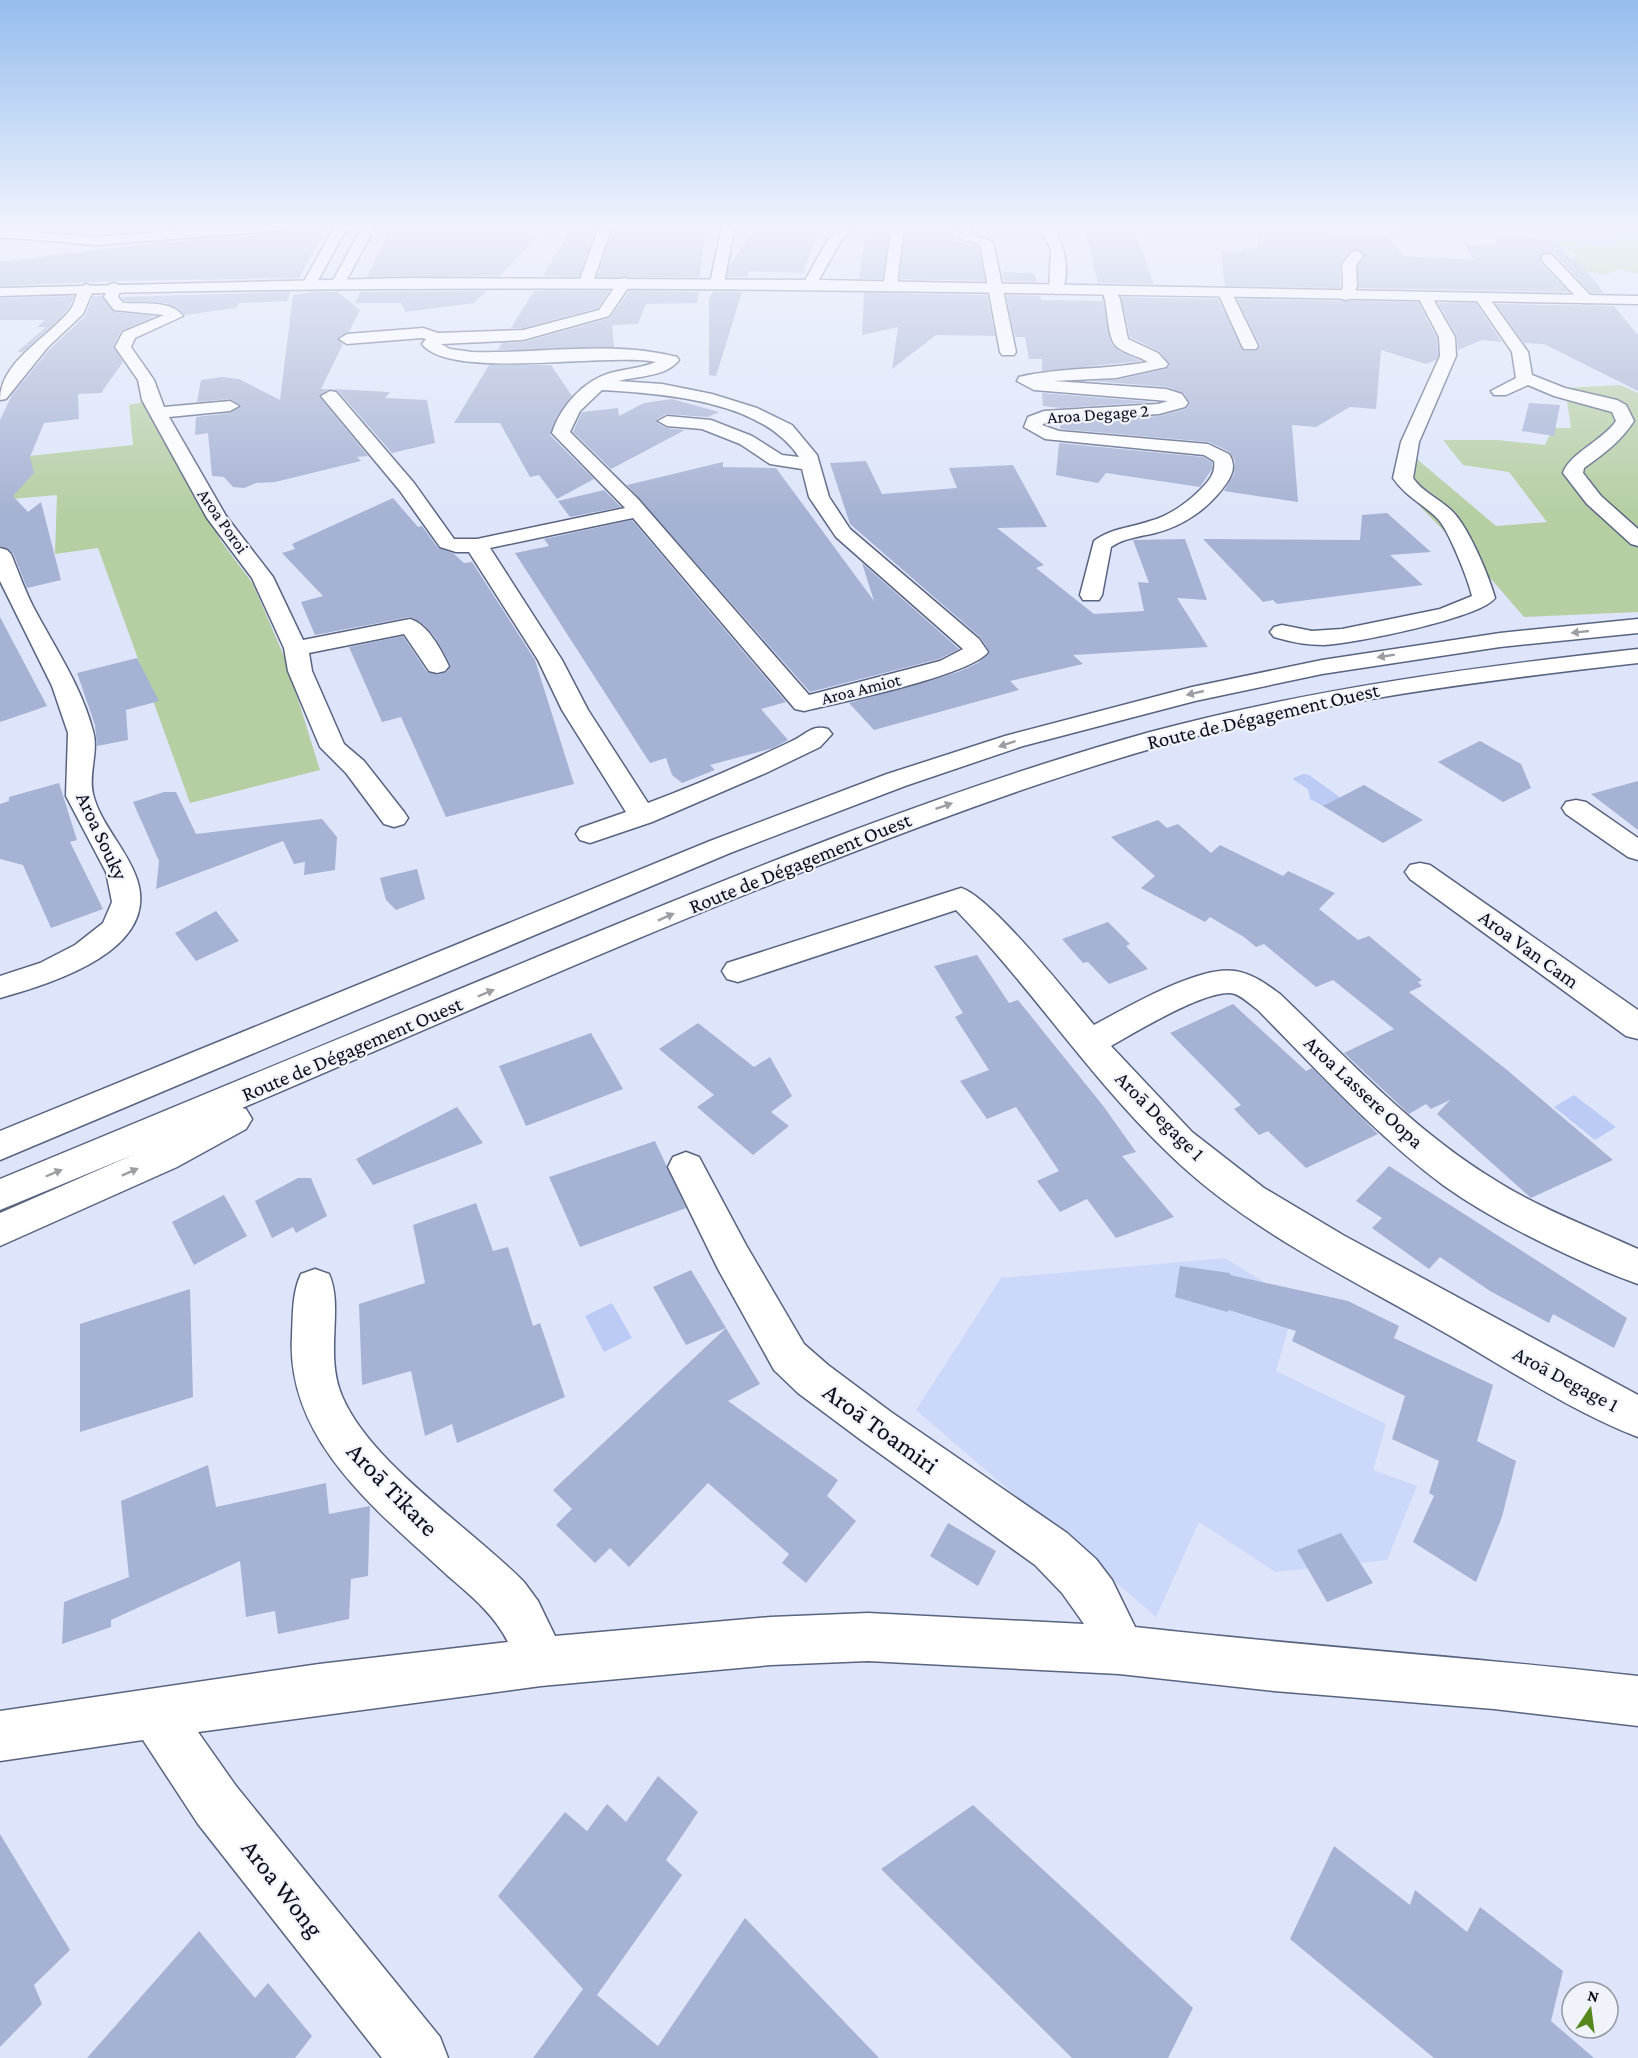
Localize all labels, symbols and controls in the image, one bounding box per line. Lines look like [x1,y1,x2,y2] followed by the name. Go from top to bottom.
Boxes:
[1046,400,1150,428] street label: Aroa Degage 2
[194,485,253,557] street label: Aroa Poroi
[1570,627,1589,637] one-way arrow
[1377,652,1396,661] one-way arrow
[819,669,904,709] street label: Aroa Amiot
[1145,677,1382,754] street label: Route de Dégagement Ouest
[1186,689,1204,699] one-way arrow
[998,740,1016,749] one-way arrow
[71,788,133,884] street label: Aroa Souky
[935,800,953,810] one-way arrow
[685,807,915,919] street label: Route de Dégagement Ouest
[1474,905,1584,993] street label: Aroa Van Cam
[657,912,675,922] one-way arrow
[477,987,495,997] one-way arrow
[238,991,467,1106] street label: Route de Dégagement Ouest
[1299,1031,1429,1154] street label: Aroa Lassere Oopa
[1110,1066,1210,1166] street label: Aroā Degage 1
[121,1167,139,1176] one-way arrow
[46,1168,64,1178] one-way arrow
[1509,1341,1623,1417] street label: Aroā Degage 1
[818,1377,944,1480] street label: Aroā Toamiri
[341,1437,444,1542] street label: Aroā Tikare
[236,1834,330,1943] street label: Aroa Wong
[1560,1980,1620,2040] north arrow
[1586,1986,1601,2005] text: N

